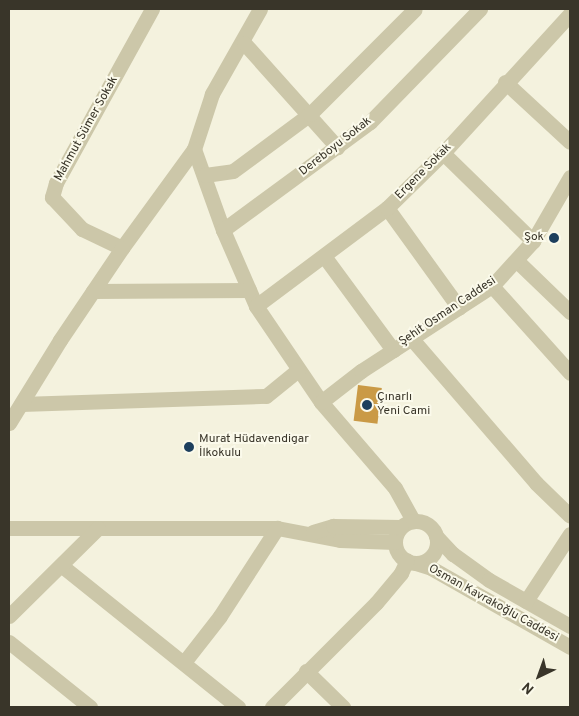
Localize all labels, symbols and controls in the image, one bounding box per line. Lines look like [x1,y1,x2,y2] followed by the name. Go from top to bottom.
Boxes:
[52,74,122,184] street label: Mahmut Sümer Sokak
[297,114,375,180] street label: Dereboyu Sokak
[393,141,455,203] street label: Ergene Sokak
[524,231,544,245] place label: Şok
[548,232,560,244] marker: Şok
[397,274,499,350] street label: Şehit Osman Caddesi
[377,391,430,419] place label: Çınarlı Yeni Cami
[361,399,373,411] marker: Çınarlı Yeni Cami
[199,433,309,461] place label: Murat Hüdavendigar İlkokulu
[183,441,195,453] marker: Murat Hüdavendigar İlkokulu
[425,562,561,646] street label: Osman Kavrakoğlu Caddesi
[514,651,564,701] north arrow
[519,678,538,697] text: N

